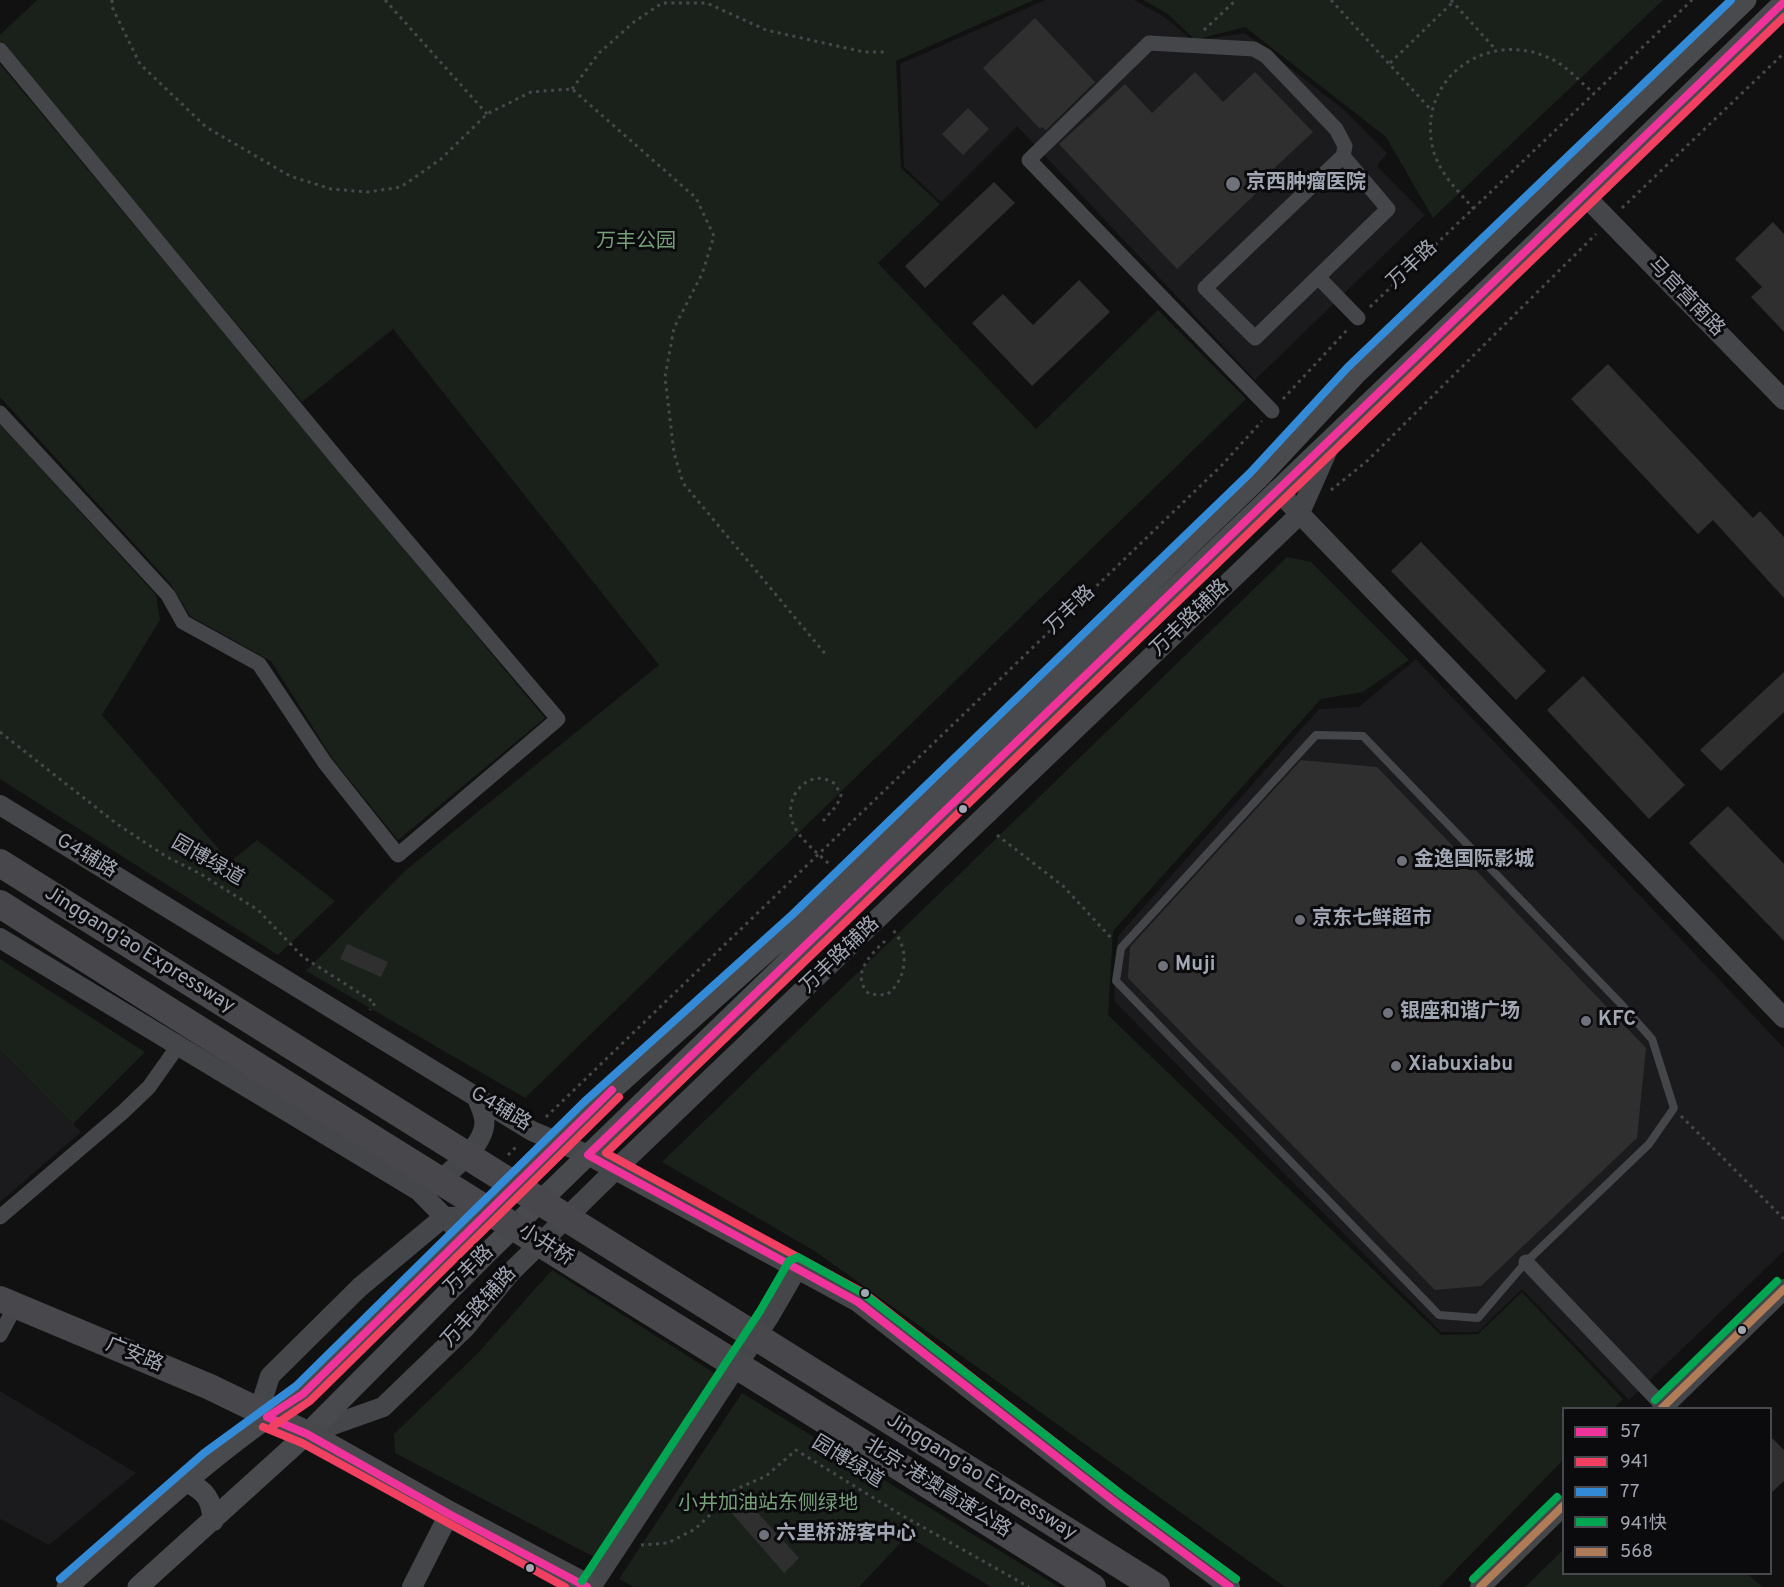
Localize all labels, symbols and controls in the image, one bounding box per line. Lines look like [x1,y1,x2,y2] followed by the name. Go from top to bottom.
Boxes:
[1246,172,1366,196] place label: 京西肿瘤医院
[1224,175,1242,193] marker: 京西肿瘤医院
[596,231,676,255] park label: 万丰公园
[1383,237,1443,295] street label: 万丰路
[1642,254,1728,342] street label: 马官营南路
[1147,576,1235,662] street label: 万丰路辅路
[1041,582,1101,640] street label: 万丰路
[957,803,969,815] unlabelled marker
[51,830,121,884] street label: G4辅路
[166,832,248,892] street label: 园博绿道
[1414,849,1534,873] place label: 金逸国际影城
[1395,854,1409,868] marker: 金逸国际影城
[39,883,239,1019] street label: Jinggang'ao Expressway
[1312,908,1432,932] place label: 京东七鲜超市
[797,913,885,999] street label: 万丰路辅路
[1293,913,1307,927] marker: 京东七鲜超市
[1175,954,1215,978] place label: Muji
[1156,959,1170,973] marker: Muji
[1400,1001,1520,1025] place label: 银座和谐广场
[1381,1006,1395,1020] marker: 银座和谐广场
[1598,1009,1636,1033] place label: KFC
[1579,1014,1593,1028] marker: KFC
[1408,1054,1513,1078] place label: Xiabuxiabu
[1389,1059,1403,1073] marker: Xiabuxiabu
[465,1083,535,1137] street label: G4辅路
[513,1220,577,1272] street label: 小井桥
[440,1241,500,1301] street label: 万丰路
[438,1263,522,1353] street label: 万丰路辅路
[859,1287,871,1299] unlabelled marker
[1736,1324,1748,1336] unlabelled marker
[102,1334,166,1378] street label: 广安路
[1562,1407,1772,1575] legend
[881,1410,1081,1546] street label: Jinggang'ao Expressway
[1620,1421,1640,1444] text: 57
[807,1432,887,1494] street label: 园博绿道
[859,1434,1015,1544] street label: 北京-港澳高速公路
[1620,1451,1649,1474] text: 941
[1620,1481,1639,1504] text: 77
[678,1493,858,1517] park label: 小井加油站东侧绿地
[1620,1513,1667,1536] text: 941快
[776,1523,916,1547] place label: 六里桥游客中心
[757,1528,771,1542] marker: 六里桥游客中心
[1620,1541,1653,1564] text: 568
[524,1562,536,1574] unlabelled marker

